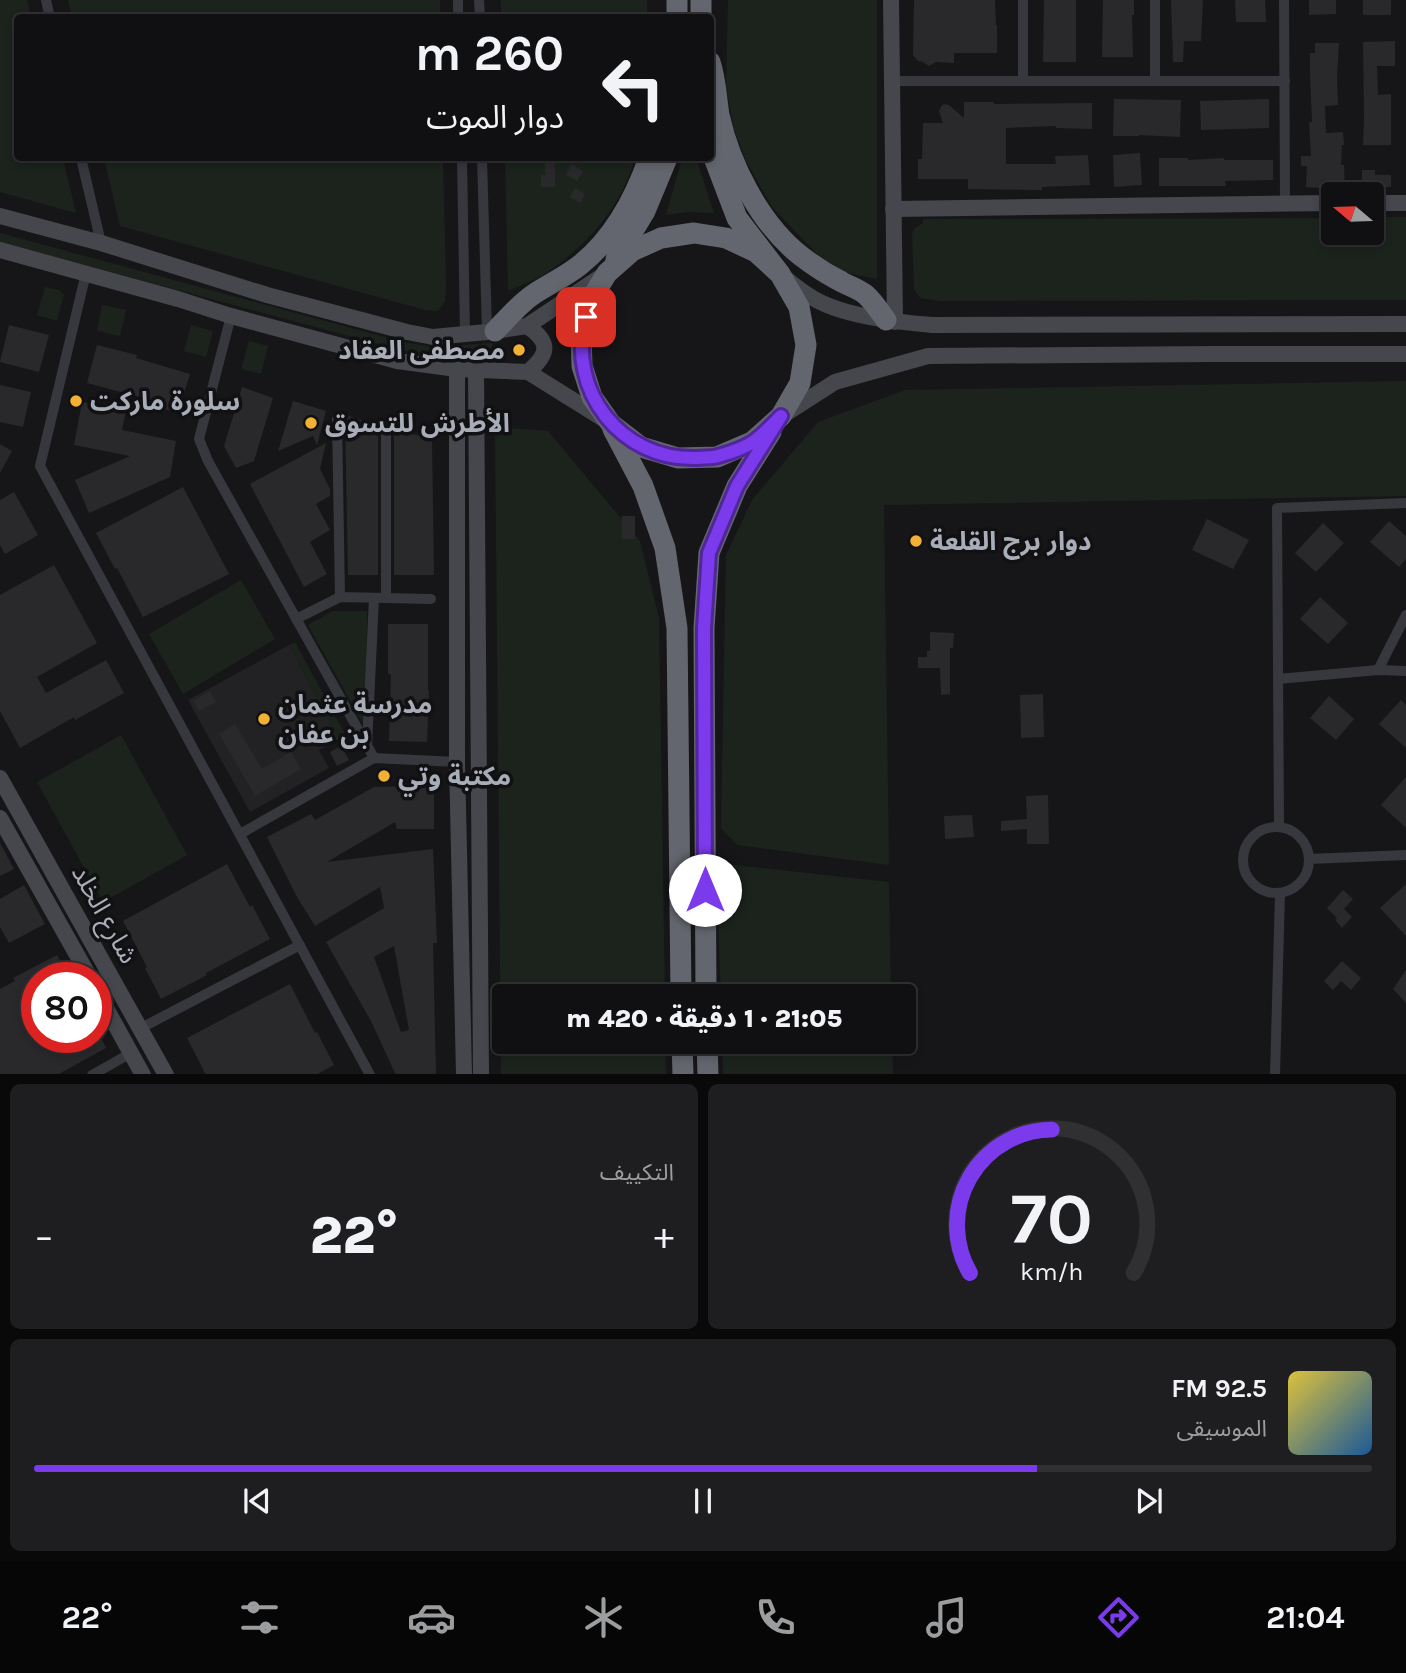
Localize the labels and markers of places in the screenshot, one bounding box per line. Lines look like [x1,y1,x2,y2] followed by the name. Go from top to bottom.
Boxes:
[556,287,616,347] pin
[338,335,505,366] place label: مصطفى العقاد
[511,342,527,358] marker: مصطفى العقاد
[90,386,240,417] place label: سلورة ماركت
[68,393,84,409] marker: سلورة ماركت
[325,408,510,439] place label: الأطرش للتسوق
[303,415,319,431] marker: الأطرش للتسوق
[930,526,1091,560] place label: دوار برج القلعة
[908,533,924,549] marker: دوار برج القلعة
[278,689,432,750] place label: مدرسة عثمان بن عفان
[256,711,272,727] marker: مدرسة عثمان بن عفان
[398,761,511,797] place label: مكتبة وتي
[376,768,392,784] marker: مكتبة وتي

